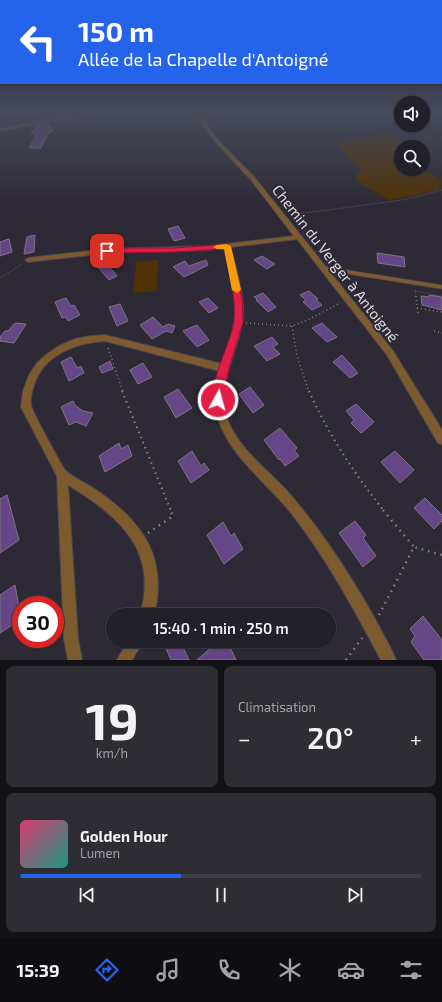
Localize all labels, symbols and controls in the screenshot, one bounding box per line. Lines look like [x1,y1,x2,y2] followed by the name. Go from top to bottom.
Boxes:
[78,14,154,48] text: 150 m
[12,16,64,68] icon: left
[78,48,328,70] text: Allée de la Chapelle d'Antoigné
[394,96,430,176] map controls
[394,96,430,132] button: sound
[394,140,430,176] button: search
[269,181,403,345] street label: Chemin du Verger à Antoigné
[90,234,124,268] pin
[96,240,118,262] icon: arrive
[197,379,239,421] position arrow
[12,596,64,648] speed limit sign: 30
[153,619,289,637] text: 15:40 · 1 min · 250 m
[85,688,139,750] text: 19
[238,699,316,715] text: Climatisation
[307,719,354,755] text: 20°
[238,725,251,751] text: −
[410,725,422,751] text: +
[96,745,128,761] text: km/h
[80,827,168,845] text: Golden Hour
[80,845,120,861] text: Lumen
[76,884,98,906] icon: previous
[210,884,232,906] icon: pause
[344,884,366,906] icon: next
[93,956,121,984] icon: directions
[154,956,182,984] icon: music
[215,956,243,984] icon: phone
[276,956,304,984] icon: climate
[337,956,365,984] icon: car
[397,956,425,984] icon: filters
[16,959,60,981] text: 15:39

